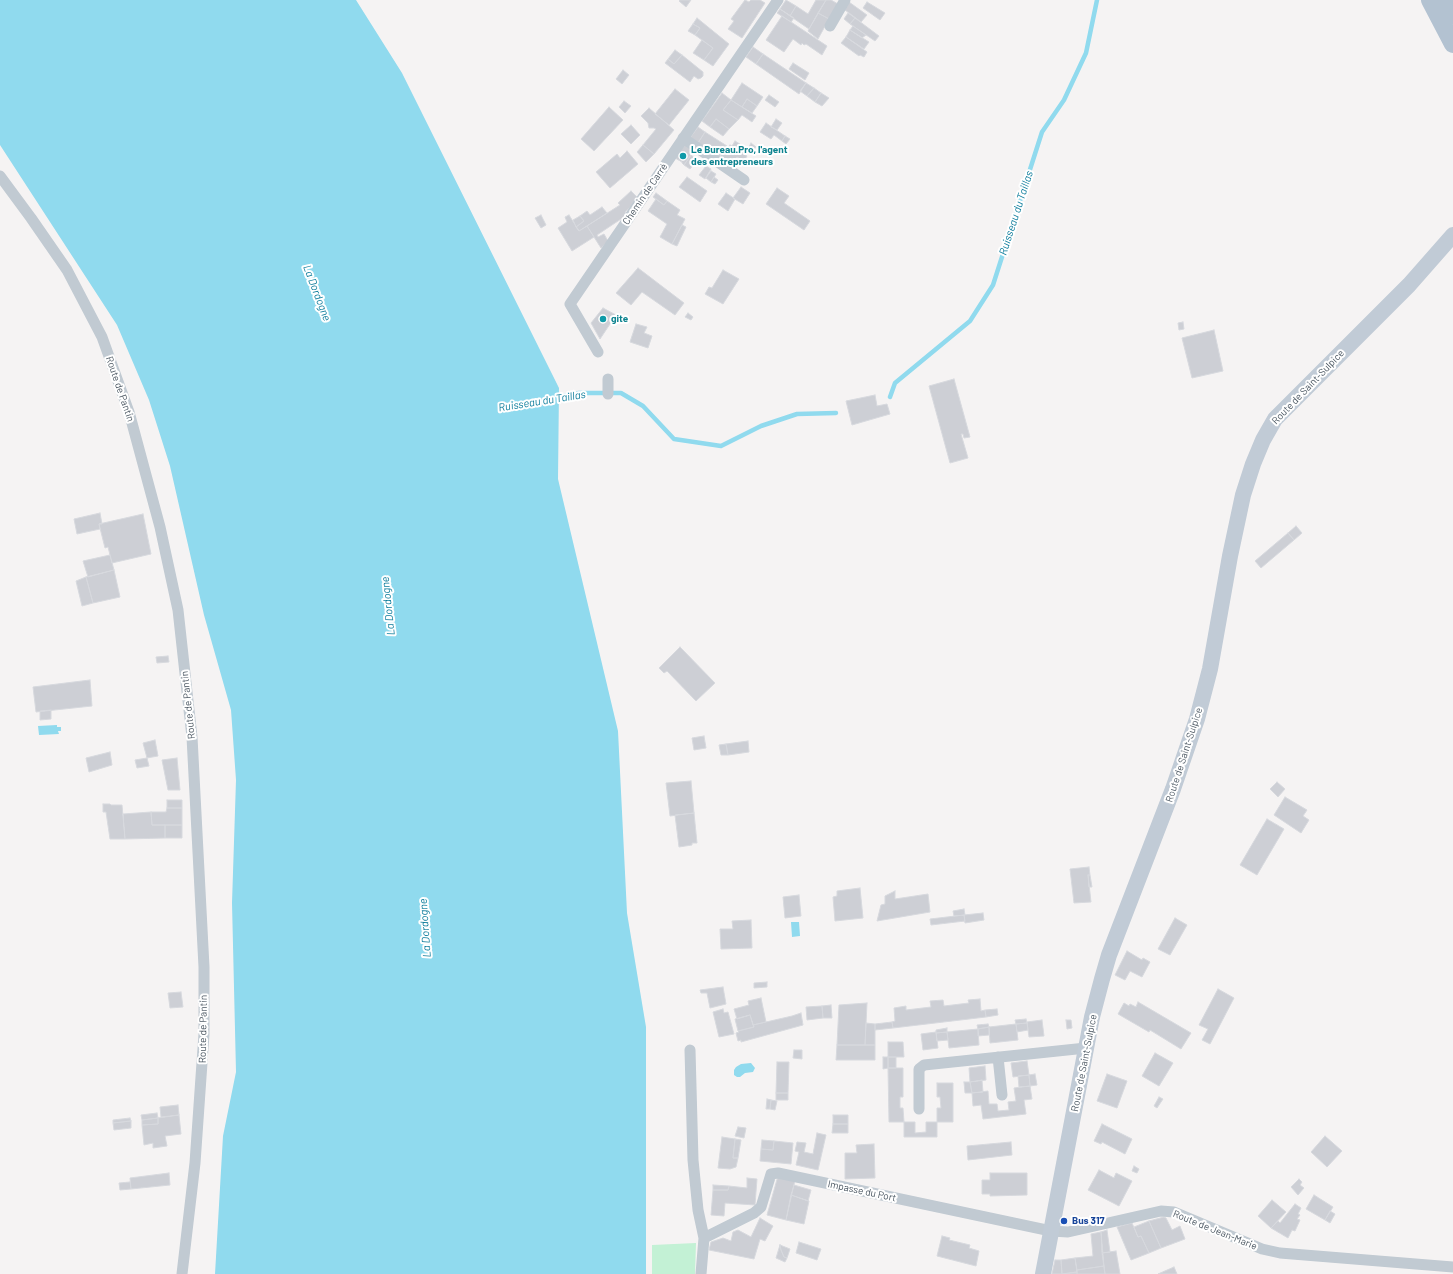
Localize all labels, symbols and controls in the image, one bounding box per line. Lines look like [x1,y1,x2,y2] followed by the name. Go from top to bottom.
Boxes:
[691,144,788,168] place label: Le Bureau.Pro, l'agent des entrepreneurs
[678,151,688,161] marker: Le Bureau.Pro, l'agent des entrepreneurs
[620,161,670,227] street label: Chemin de Carré
[996,169,1036,257] water label: Ruisseau du Taillas
[300,263,334,323] water label: La Dordogne
[611,313,628,325] place label: gite
[598,314,608,324] marker: gite
[1269,347,1347,427] street label: Route de Saint-Sulpice
[103,355,137,423] street label: Route de Pantin
[498,388,586,414] water label: Ruisseau du Taillas
[378,576,398,636] water label: La Dordogne
[178,670,198,740] street label: Route de Pantin
[1163,706,1205,804] street label: Route de Saint-Sulpice
[416,898,434,958] water label: La Dordogne
[196,995,210,1063] street label: Route de Pantin
[1069,1013,1099,1113] street label: Route de Saint-Sulpice
[827,1178,897,1204] street label: Impasse du Port
[1171,1208,1259,1252] street label: Route de Jean-Marie
[1072,1215,1104,1227] place label: Bus 317
[1059,1216,1069,1226] marker: Bus 317

